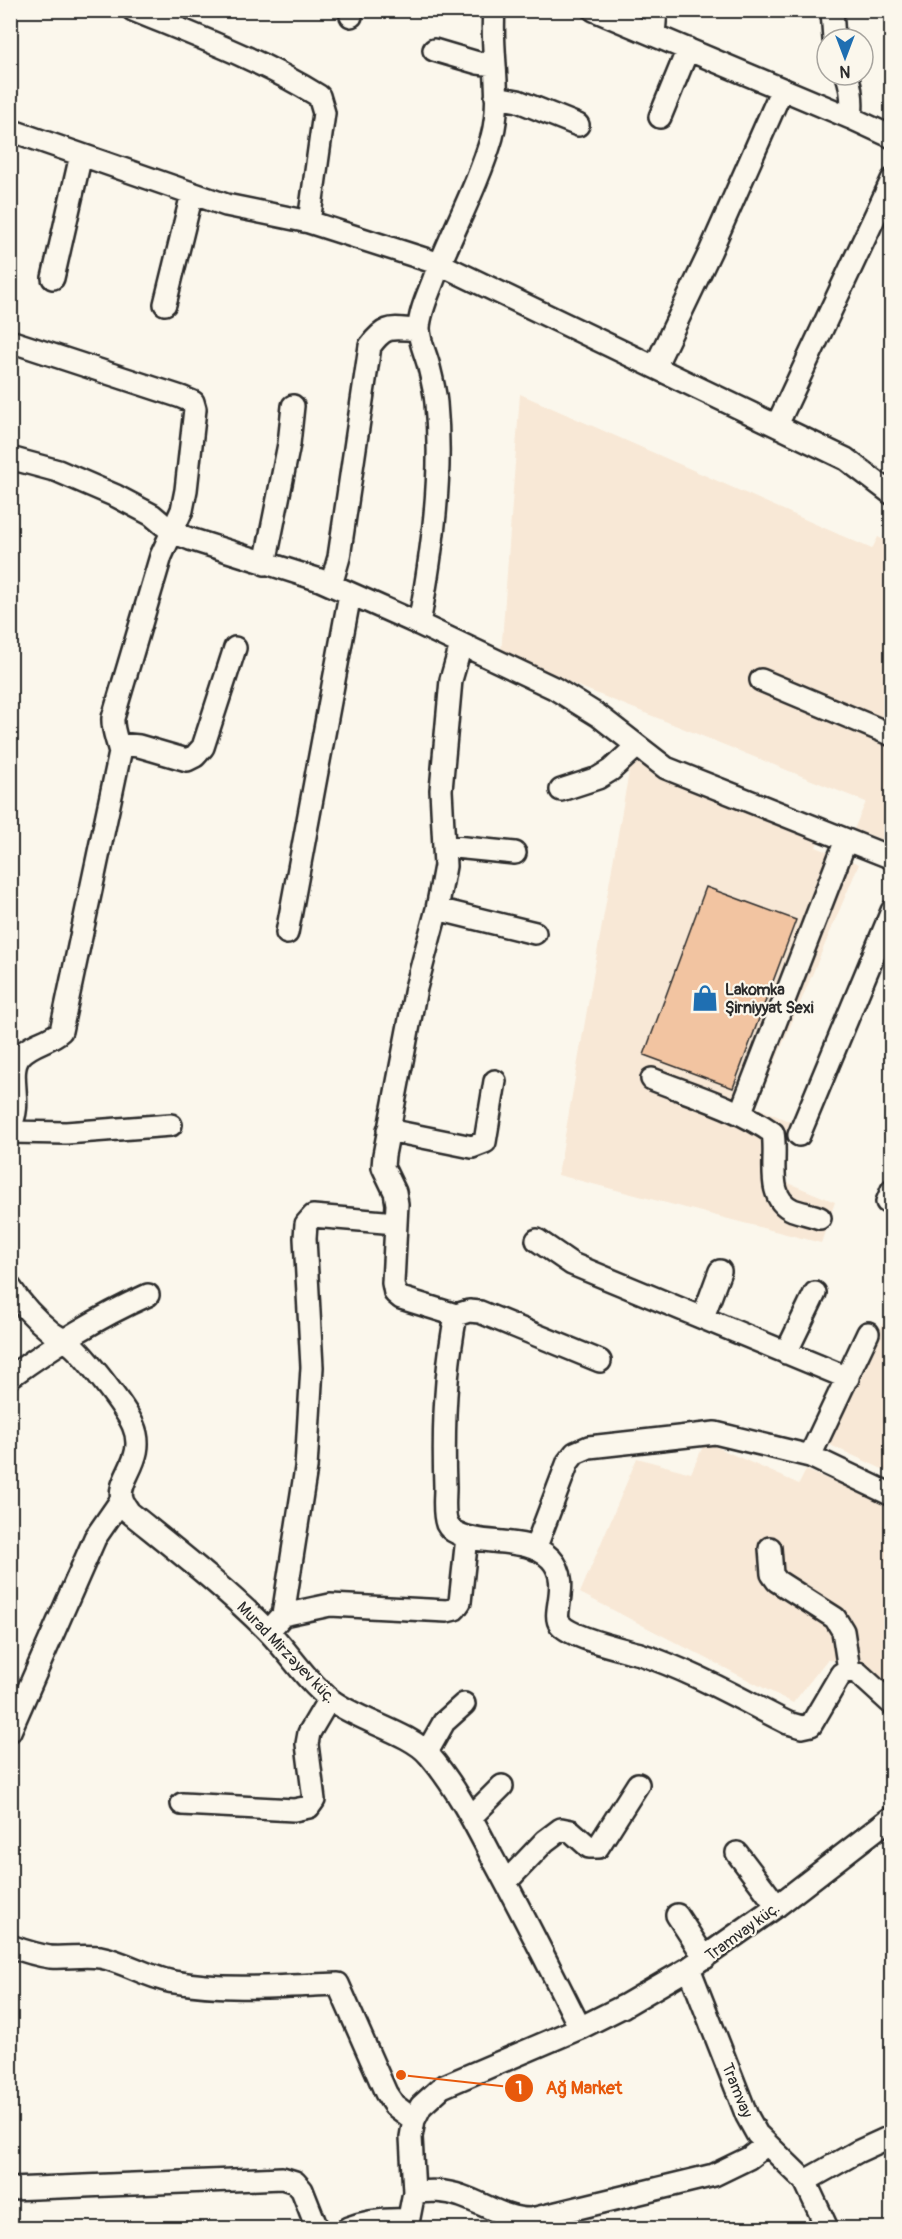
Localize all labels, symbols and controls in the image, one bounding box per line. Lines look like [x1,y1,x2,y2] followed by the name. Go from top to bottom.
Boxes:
[815,27,875,87] north arrow
[839,61,850,81] text: N
[725,980,814,1018] place label: Lakomka Şirniyyat Sexi
[690,983,720,1013] shop icon: Lakomka Şirniyyat Sexi
[233,1598,340,1708] street label: Murad Mirzəyev küç.
[701,1898,784,1966] street label: Tramvay küç.
[717,2060,757,2121] street label: Tramvay
[504,2070,635,2106] callout: Ağ Market
[515,2077,523,2100] text: 1
[546,2077,623,2100] text: Ağ Market

